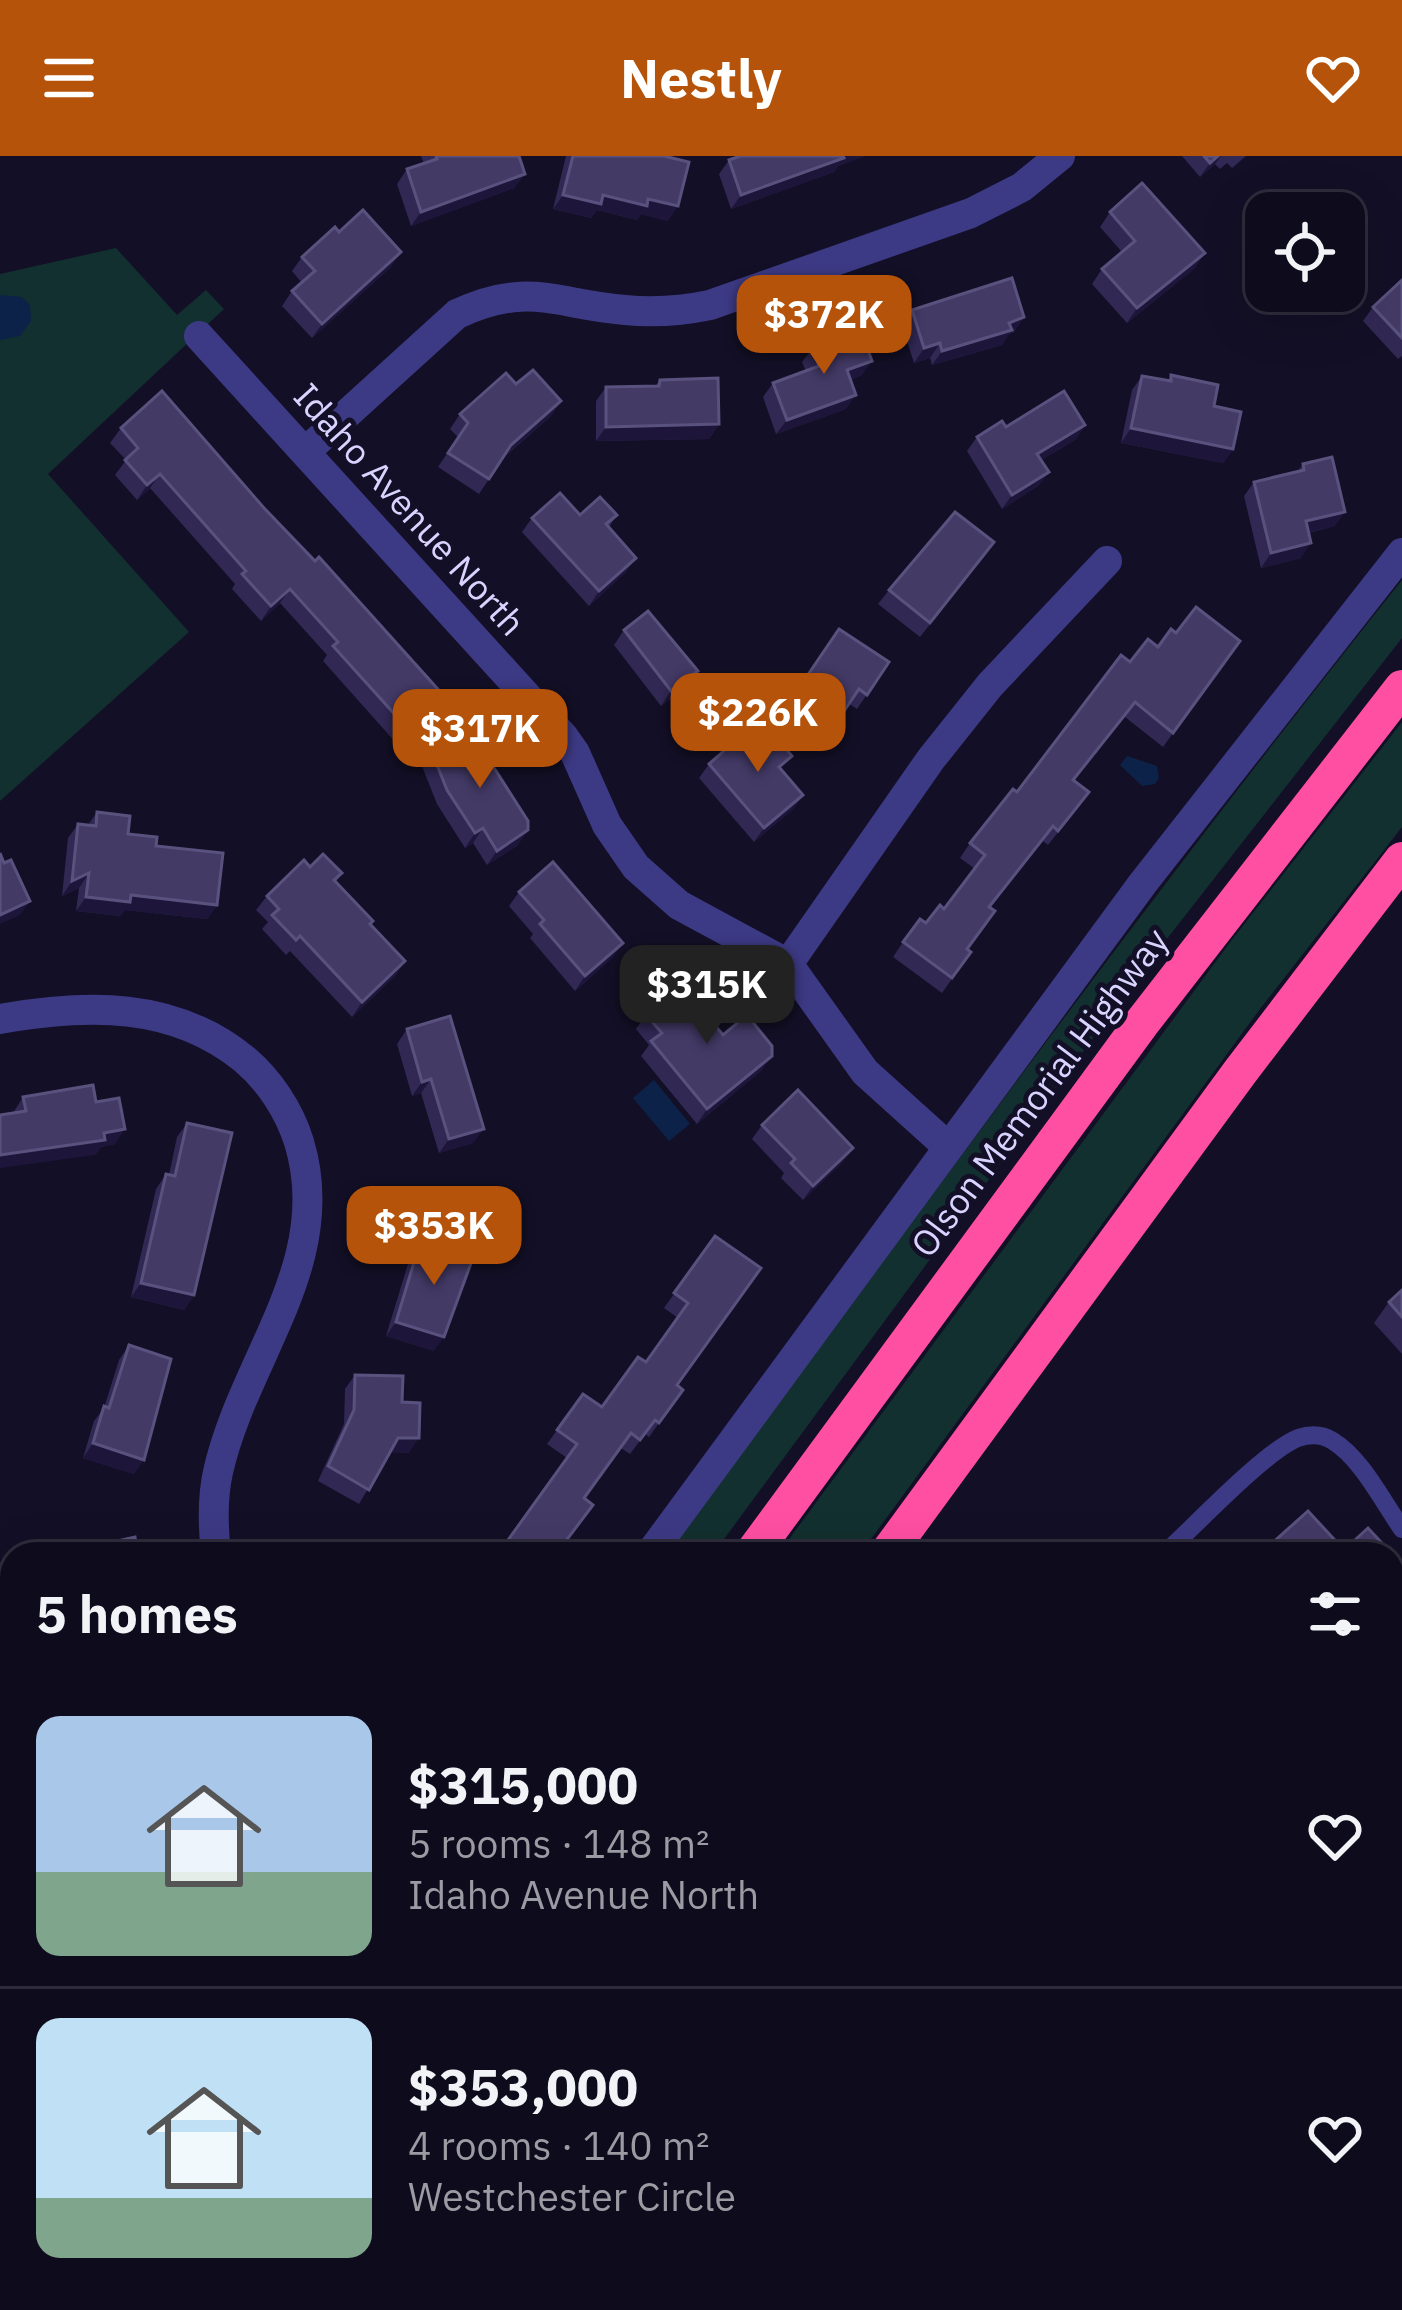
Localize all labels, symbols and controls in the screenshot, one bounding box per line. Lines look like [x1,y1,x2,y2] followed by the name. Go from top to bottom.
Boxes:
[620,43,782,113] text: Nestly
[36,45,102,111] icon: menu
[1300,45,1366,111] icon: heart
[1245,192,1365,312] map controls
[1245,192,1365,312] button: locate
[740,275,908,377] pin: $372K
[764,288,884,339] text: $372K
[284,373,536,645] street label: Idaho Avenue North
[674,673,842,775] pin: $226K
[698,686,818,737] text: $226K
[396,689,564,791] pin: $317K
[420,702,540,753] text: $317K
[900,918,1178,1266] street label: Olson Memorial Highway
[623,945,791,1047] pin: $315K
[647,958,767,1009] text: $315K
[350,1186,518,1288] pin: $353K
[374,1199,494,1250] text: $353K
[36,1581,238,1647] text: 5 homes
[1302,1581,1368,1647] icon: filters
[408,1752,638,1818] text: $315,000
[132,1764,276,1908] icon: home
[1302,1803,1368,1869] icon: heart
[408,1818,710,1869] text: 5 rooms · 148 m²
[408,1869,759,1920] text: Idaho Avenue North
[408,2054,638,2120] text: $353,000
[132,2066,276,2210] icon: home
[1302,2105,1368,2171] icon: heart
[408,2120,710,2171] text: 4 rooms · 140 m²
[408,2171,736,2222] text: Westchester Circle

